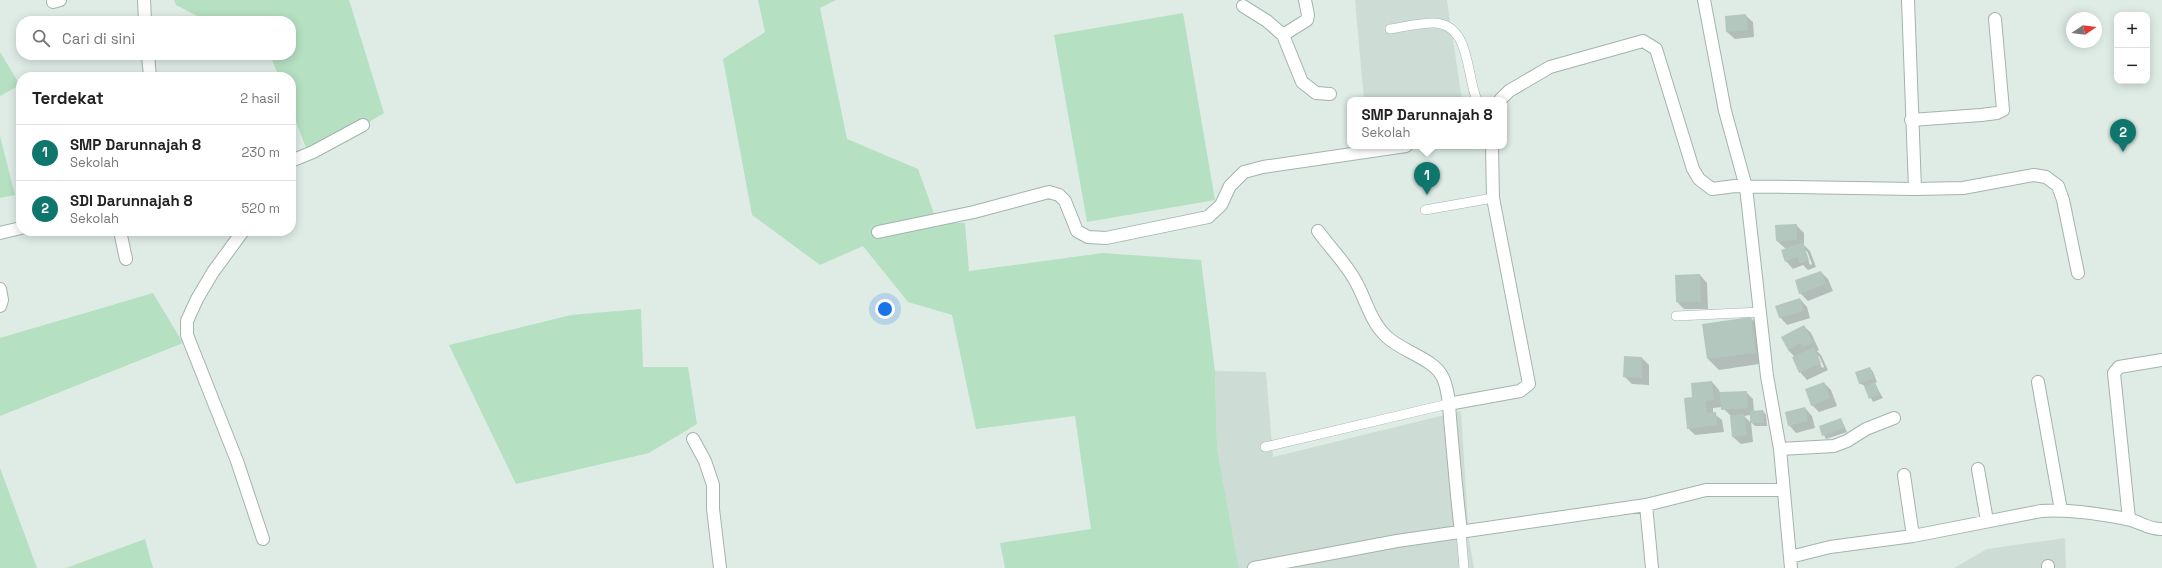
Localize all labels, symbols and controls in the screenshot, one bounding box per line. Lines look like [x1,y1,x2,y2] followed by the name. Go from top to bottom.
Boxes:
[2066,12,2102,48] north arrow
[2114,12,2150,84] map controls
[2114,12,2150,48] button: +
[16,16,296,60] search box
[30,27,52,49] icon: search
[62,29,135,48] text: Cari di sini
[2114,48,2150,84] button: −
[32,87,104,109] text: Terdekat
[240,90,280,107] text: 2 hasil
[1347,97,1507,149] popup
[1362,105,1492,124] text: SMP Darunnajah 8
[2110,119,2136,152] pin: 2
[1362,124,1411,141] text: Sekolah
[70,135,201,154] text: SMP Darunnajah 8
[42,144,48,161] text: 1
[242,144,280,161] text: 230 m
[70,154,119,171] text: Sekolah
[1414,162,1440,195] pin: 1
[70,191,193,210] text: SDI Darunnajah 8
[41,200,49,217] text: 2
[242,200,280,217] text: 520 m
[70,210,119,227] text: Sekolah
[875,299,895,319] your location

